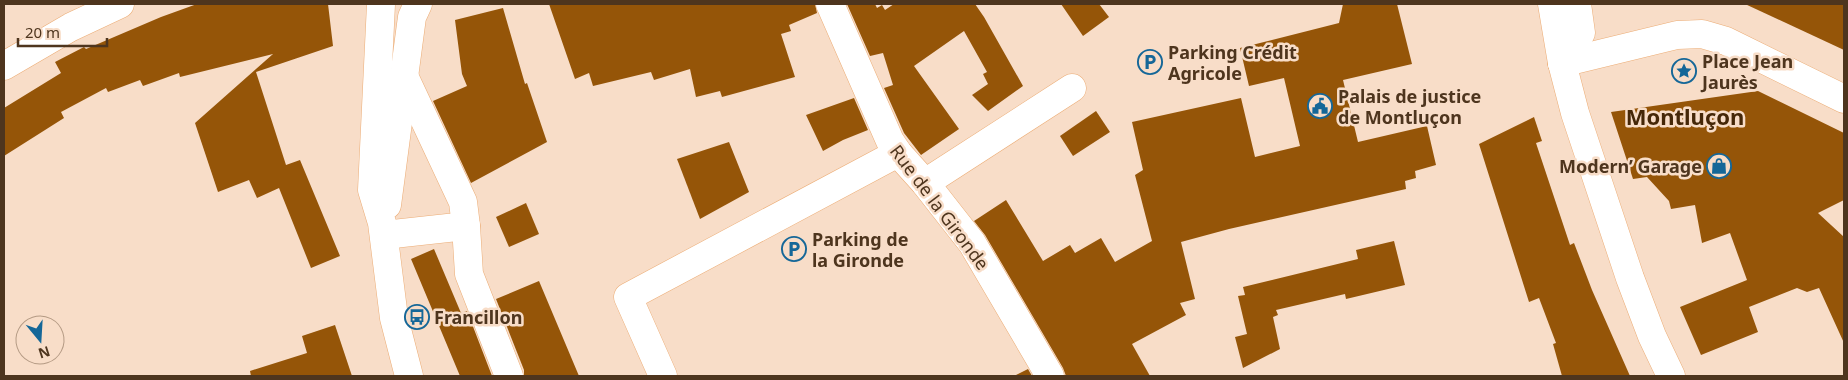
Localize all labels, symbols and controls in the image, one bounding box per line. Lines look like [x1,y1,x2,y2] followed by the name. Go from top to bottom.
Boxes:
[18,15,106,47] scale bar
[25,22,60,42] text: 20 m
[1168,40,1297,85] place label: Parking Crédit Agricole
[1137,49,1163,75] parking icon: Parking Crédit Agricole
[1700,49,1793,94] place label: Place Jean Jaurès
[1671,58,1697,84] place icon: Place Jean Jaurès
[1338,84,1481,129] place label: Palais de justice de Montluçon
[1307,93,1333,119] public building icon: Palais de justice de Montluçon
[1626,101,1744,131] district label: Montluçon
[885,140,995,274] street label: Rue de la Gironde
[1706,153,1732,179] shop icon: Modern’ Garage
[1559,154,1702,178] place label: Modern’ Garage
[812,227,908,272] place label: Parking de la Gironde
[781,236,807,262] parking icon: Parking de la Gironde
[404,304,430,330] bus stop icon: Francillon
[434,305,522,329] place label: Francillon
[15,315,65,365] north arrow
[36,342,53,364] text: N

